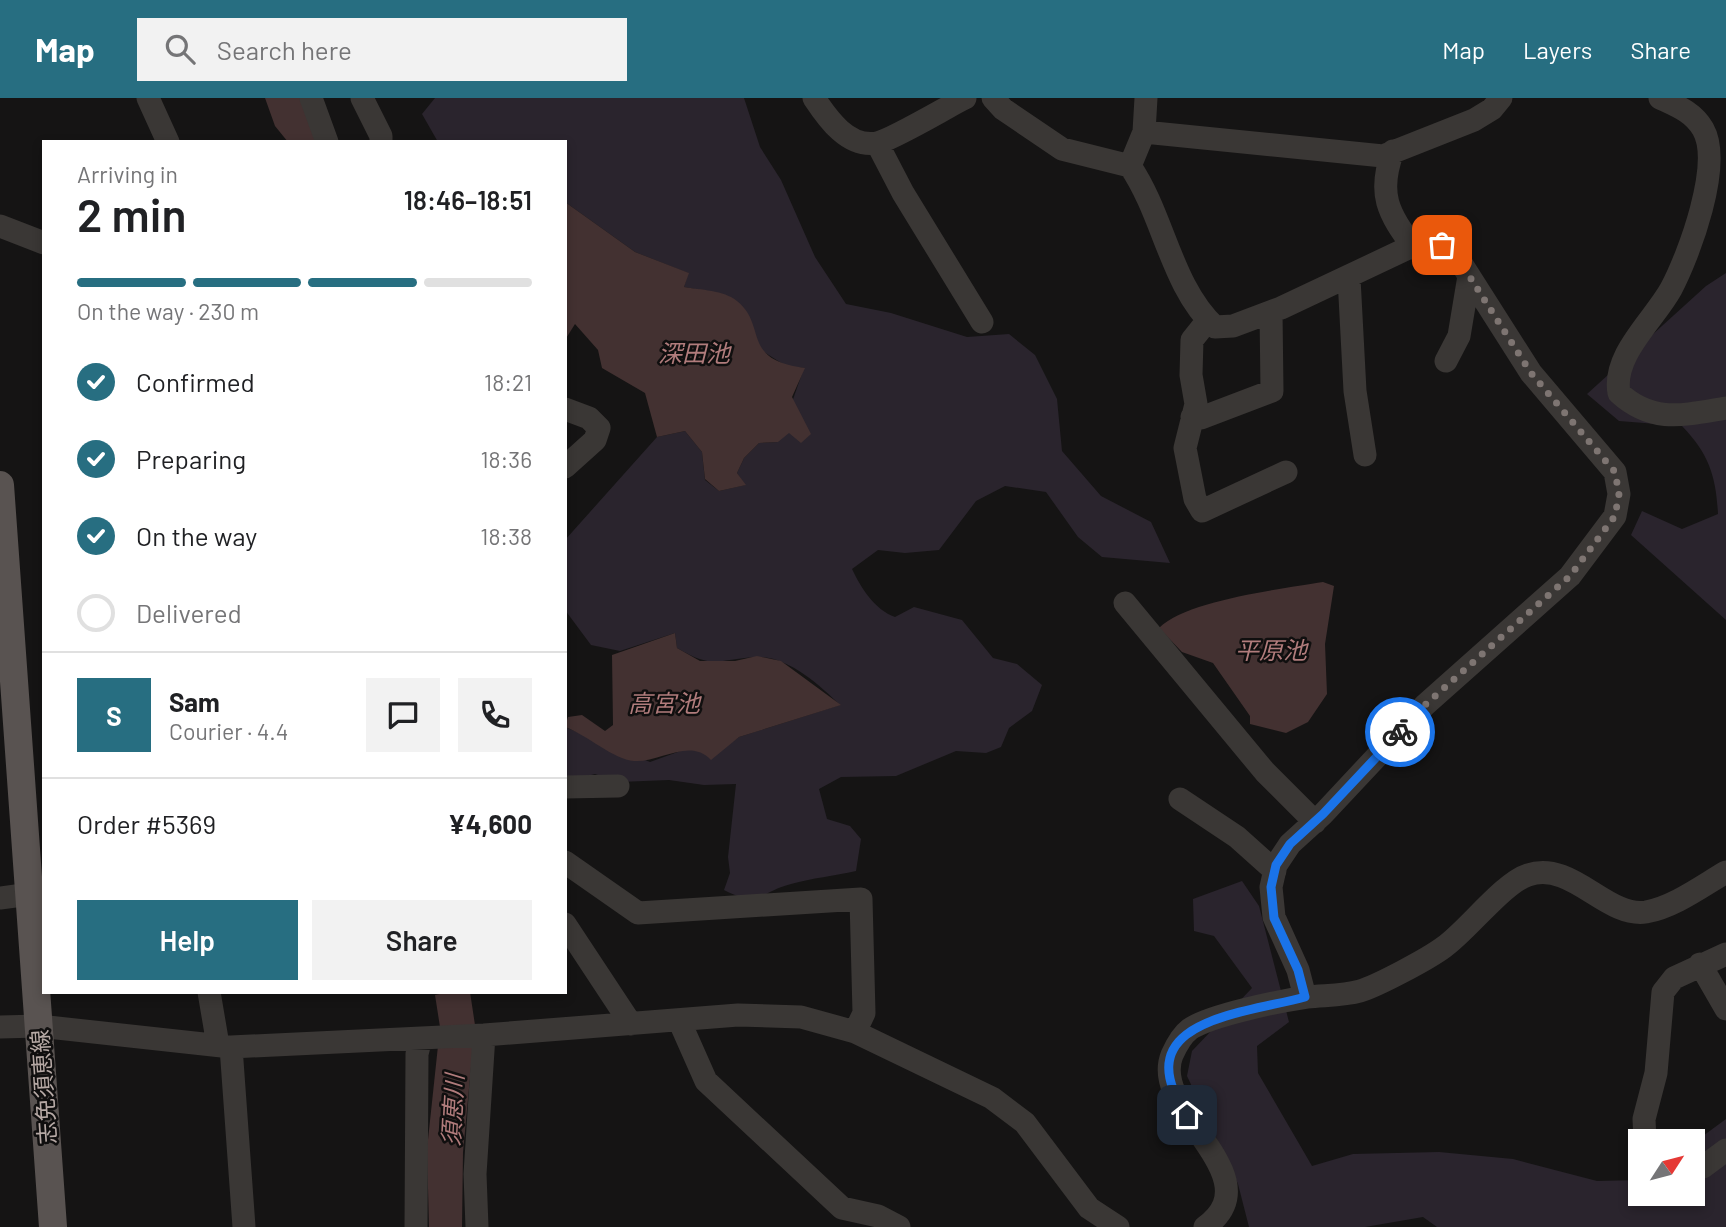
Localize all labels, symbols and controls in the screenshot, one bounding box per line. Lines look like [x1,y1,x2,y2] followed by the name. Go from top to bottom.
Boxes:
[137,18,627,81] search box
[35,29,95,69] text: Map
[161,30,199,68] icon: search
[217,34,352,65] text: Search here
[1442,35,1485,64] text: Map
[1523,35,1592,64] text: Layers
[1630,35,1691,64] text: Share
[77,160,178,188] text: Arriving in
[404,184,532,215] text: 18:46–18:51
[77,186,186,241] text: 2 min
[1412,215,1472,275] pin
[1423,226,1461,264] icon: bag
[77,297,259,325] text: On the way · 230 m
[658,338,732,367] water label: 深田池
[77,363,115,401] icon: check
[136,366,255,397] text: Confirmed
[484,368,532,396] text: 18:21
[77,440,115,478] icon: check
[136,443,246,474] text: Preparing
[480,445,532,473] text: 18:36
[77,517,115,555] icon: check
[136,520,257,551] text: On the way
[480,522,532,550] text: 18:38
[136,597,242,628] text: Delivered
[1235,635,1309,664] water label: 平原池
[366,678,440,752] button: chat
[458,678,532,752] button: phone
[169,686,220,717] text: Sam
[628,688,702,717] water label: 高宮池
[1365,697,1435,767] courier
[106,700,122,731] text: S
[1381,713,1419,751] icon: bike
[169,717,288,745] text: Courier · 4.4
[77,808,216,839] text: Order #5369
[448,808,532,839] text: ¥4,600
[77,900,298,980] button: Help
[312,900,532,980] button: Share
[25,1029,61,1145] street label: 志免須恵線
[436,1070,469,1147] water label: 須恵川
[1157,1085,1217,1145] pin
[1168,1096,1206,1134] icon: home
[1628,1129,1704,1206] north arrow
[1628,1129,1705,1206] map controls

